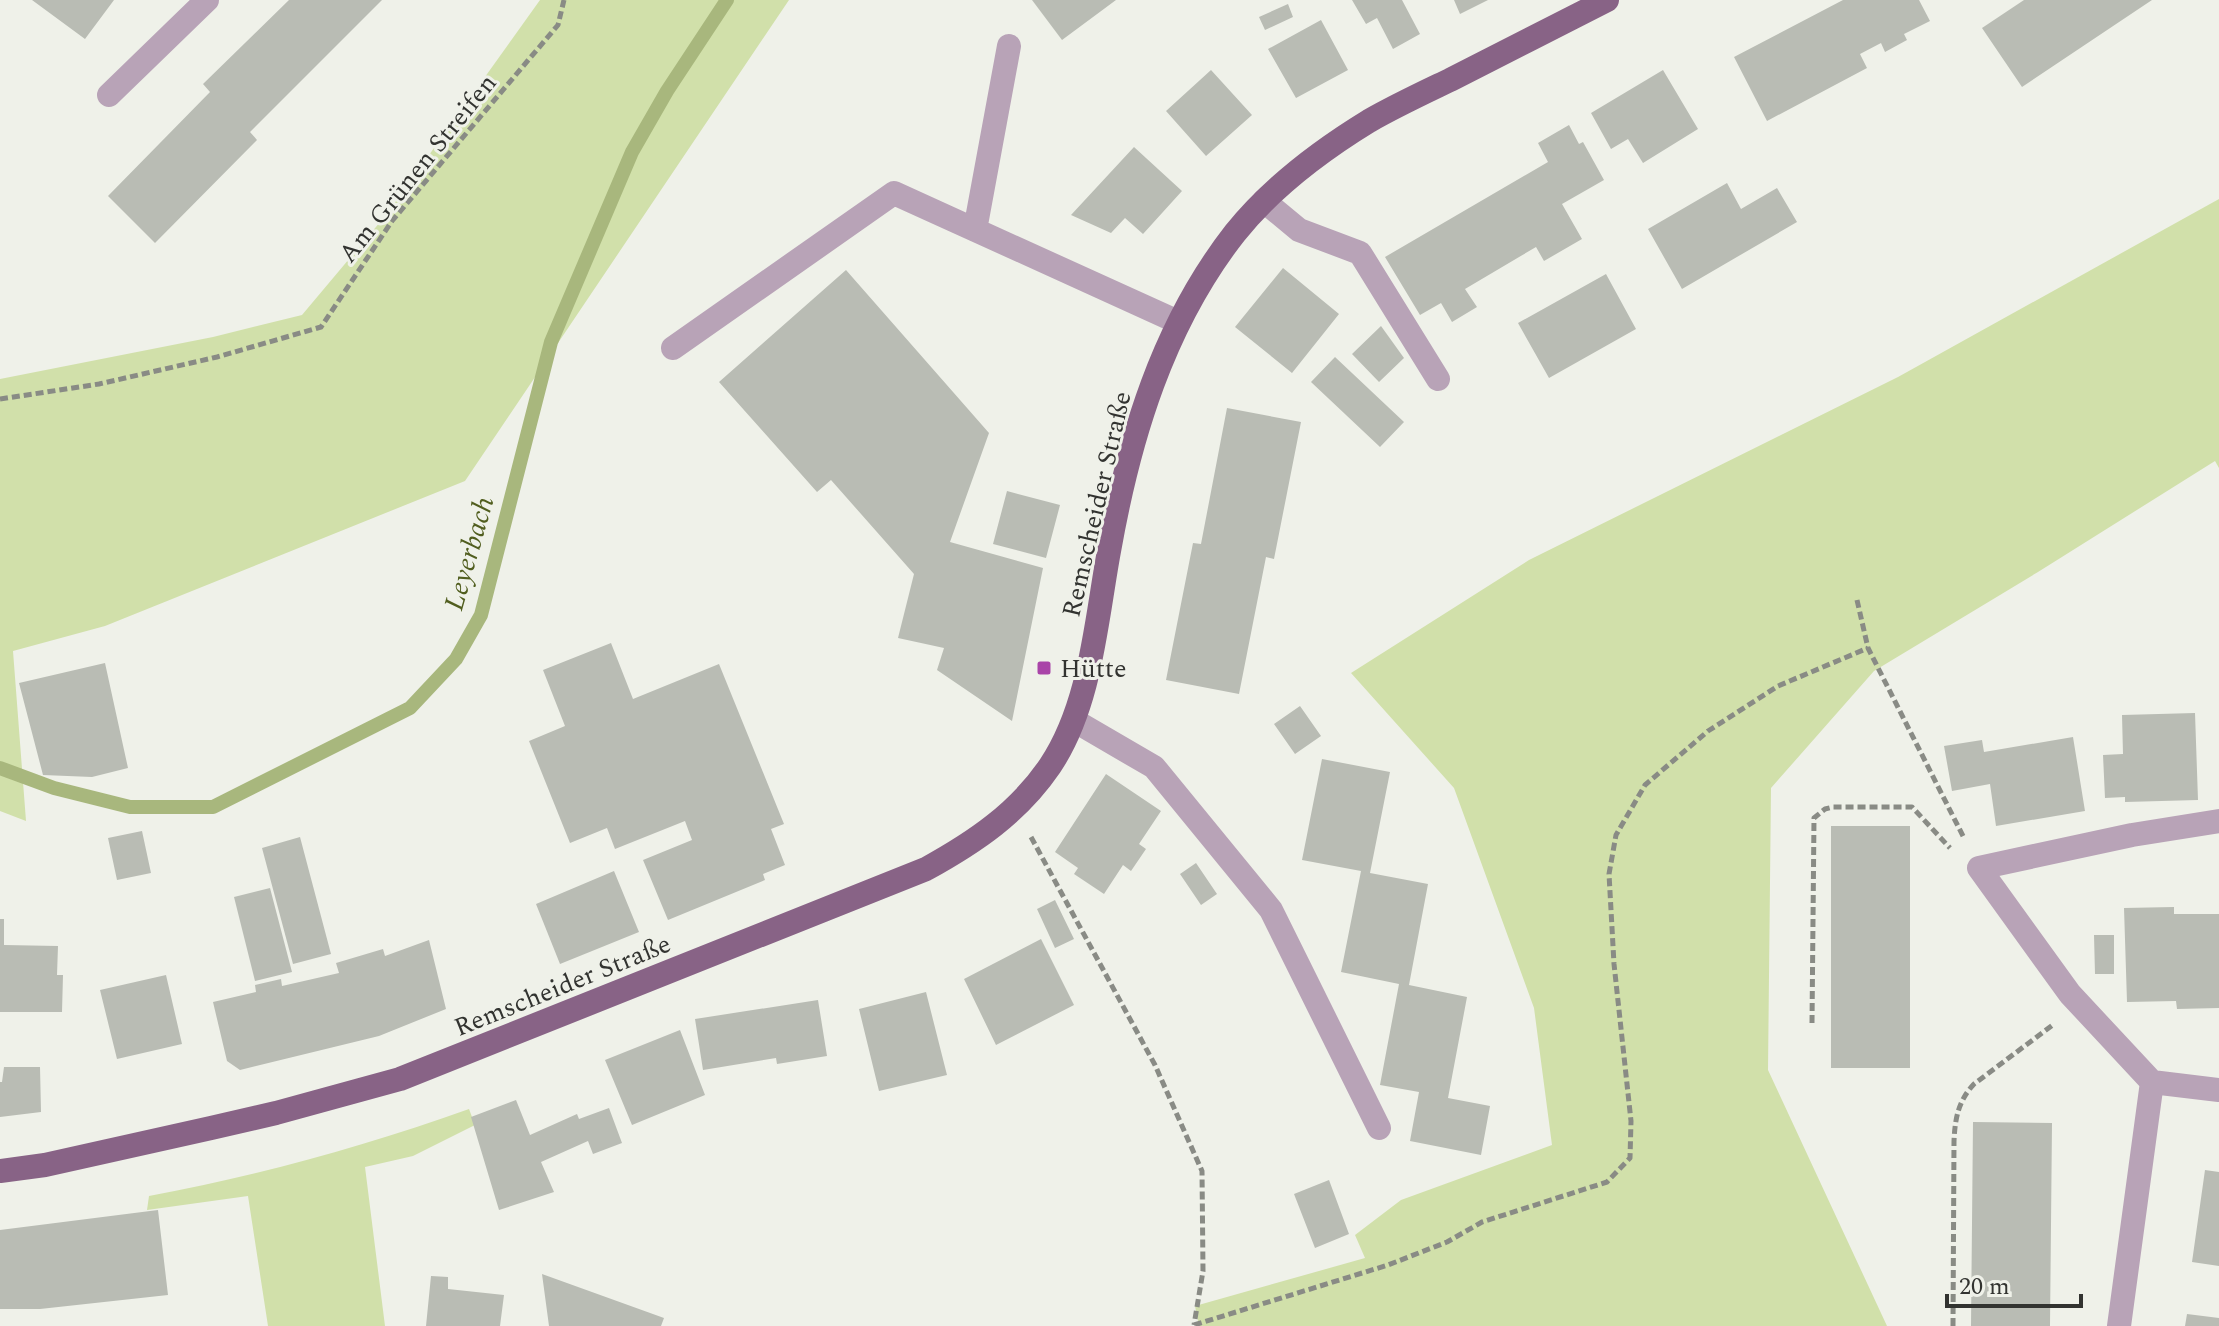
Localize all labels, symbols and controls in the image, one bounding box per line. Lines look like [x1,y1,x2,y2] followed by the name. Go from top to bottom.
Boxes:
[329,65,507,272] street label: Am Grünen Streifen
[1052,387,1142,621] street label: Remscheider Straße
[433,491,506,616] water label: Leyerbach
[1060,649,1127,689] place label: Hütte
[1035,659,1053,677] marker: Hütte
[448,924,677,1048] street label: Remscheider Straße
[1947,1258,2081,1308] scale bar
[1959,1269,2010,1305] text: 20 m

